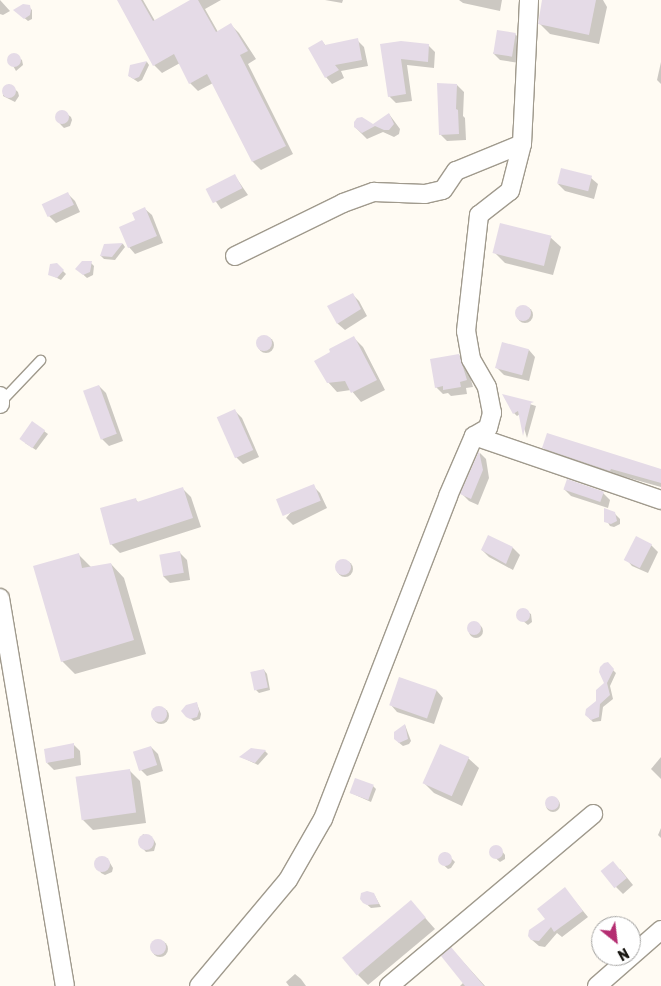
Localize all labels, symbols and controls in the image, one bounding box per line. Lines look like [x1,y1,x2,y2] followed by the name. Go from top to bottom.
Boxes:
[591,916,641,966] north arrow
[615,944,632,964] text: N

